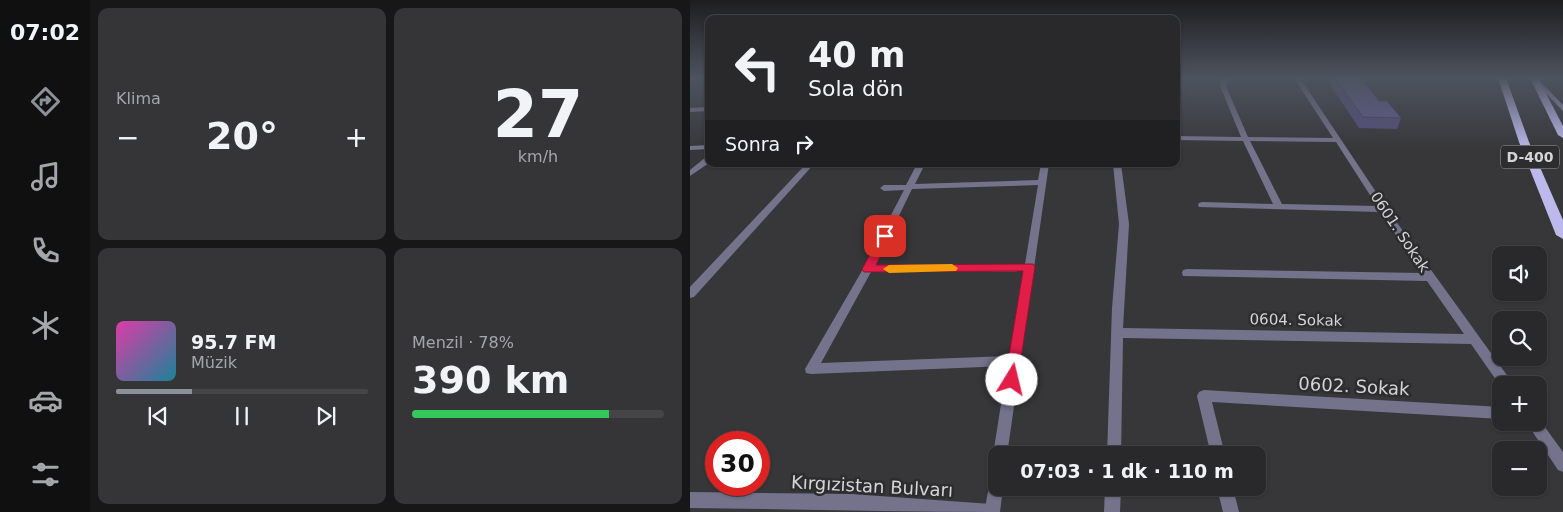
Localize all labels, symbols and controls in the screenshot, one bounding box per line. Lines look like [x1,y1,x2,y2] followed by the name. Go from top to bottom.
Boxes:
[10,20,80,45] text: 07:02
[725,35,790,100] icon: left
[808,35,905,75] text: 40 m
[808,76,903,101] text: Sola dön
[493,77,583,152] text: 27
[28,84,63,119] icon: directions
[116,89,161,108] text: Klima
[206,114,278,158] text: 20°
[116,121,139,154] text: −
[345,121,368,154] text: +
[790,130,818,158] icon: right
[725,133,780,155] text: Sonra
[1501,146,1559,168] road number: D-400
[518,147,558,166] text: km/h
[28,159,63,194] icon: music
[1367,189,1434,276] street label: 0601. Sokak
[864,215,906,257] pin
[871,222,899,250] icon: arrive
[28,233,63,268] icon: phone
[1492,246,1547,496] map controls
[1492,246,1547,301] button: sound
[28,308,63,343] icon: climate
[1249,310,1343,330] street label: 0604. Sokak
[1492,311,1547,366] button: search
[191,331,276,353] text: 95.7 FM
[412,333,514,352] text: Menzil · 78%
[191,353,237,372] text: Müzik
[985,353,1037,405] position arrow
[412,358,569,402] text: 390 km
[1298,373,1411,399] street label: 0602. Sokak
[1492,376,1547,431] button: +
[28,383,63,418] icon: car
[144,402,172,430] icon: previous
[228,402,256,430] icon: pause
[312,402,340,430] icon: next
[705,431,770,496] speed limit sign: 30
[1492,441,1547,496] button: −
[28,457,63,492] icon: filters
[1020,460,1234,482] text: 07:03 · 1 dk · 110 m
[790,471,954,501] street label: Kırgızistan Bulvarı

